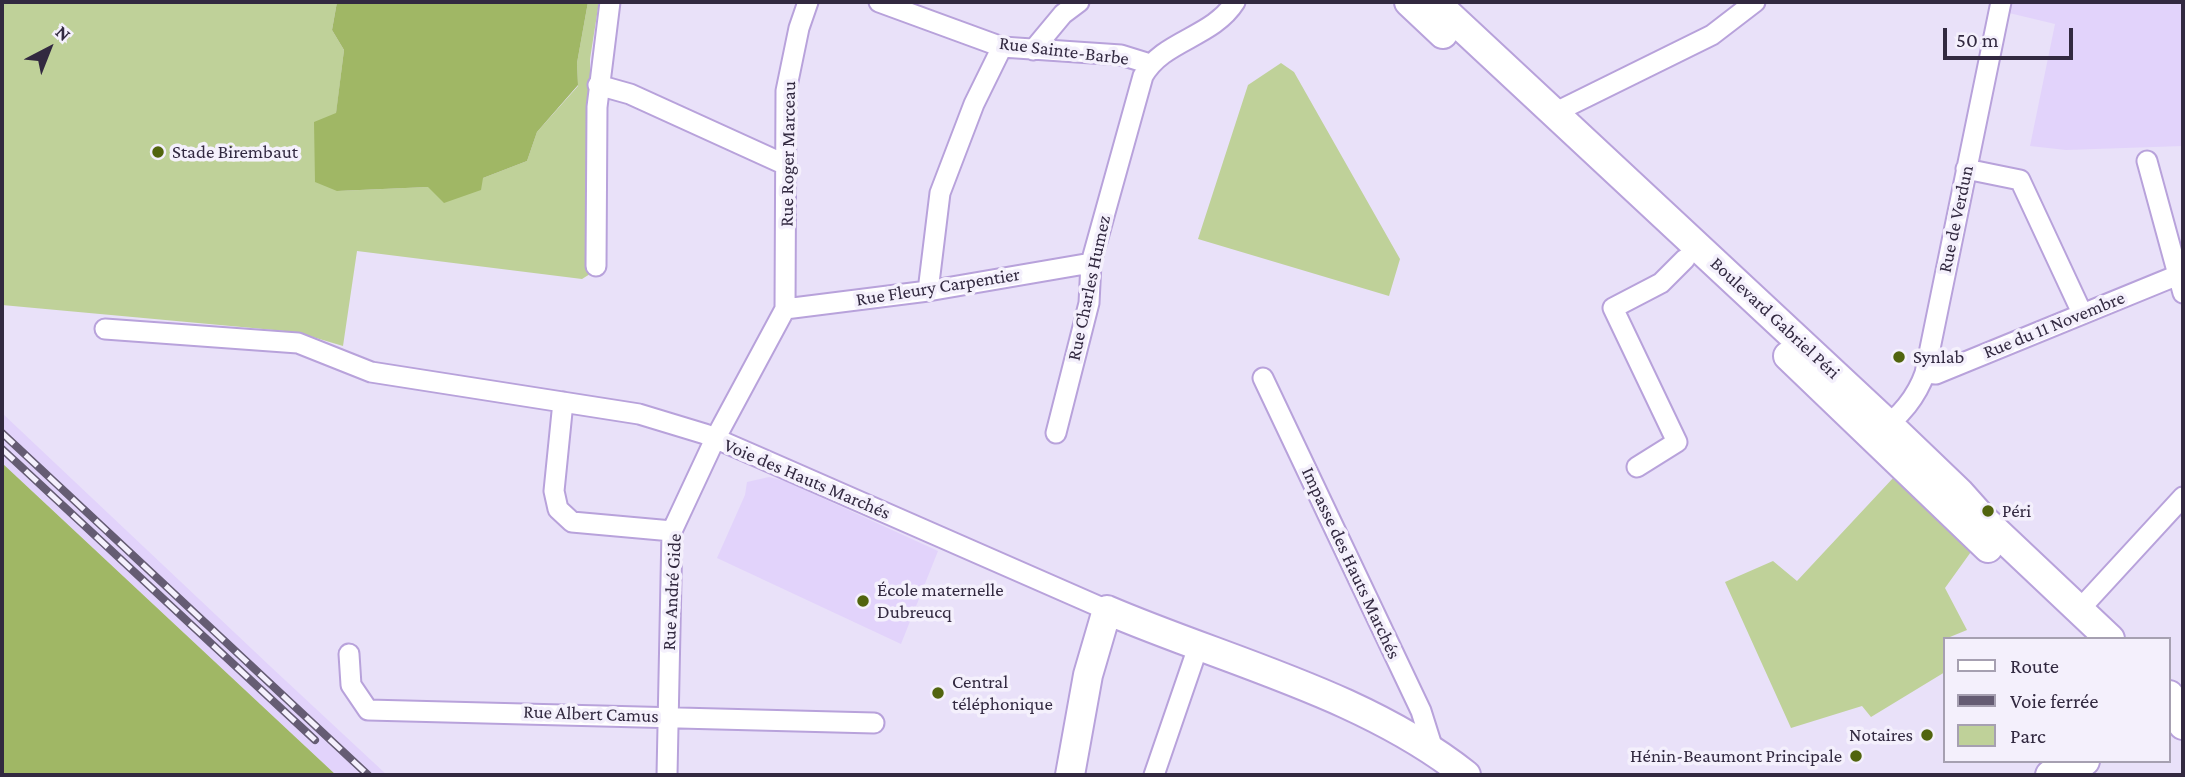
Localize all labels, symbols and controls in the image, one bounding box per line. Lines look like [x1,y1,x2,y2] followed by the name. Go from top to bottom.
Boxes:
[14,14,84,84] north arrow
[1947,14,2076,58] scale bar
[52,21,75,45] text: N
[1956,28,1999,52] text: 50 m
[998,32,1130,70] street label: Rue Sainte-Barbe
[775,81,801,227] street label: Rue Roger Marceau
[172,141,298,163] place label: Stade Birembaut
[150,144,166,160] marker: Stade Birembaut
[1933,163,1979,275] street label: Rue de Verdun
[1062,213,1116,363] street label: Rue Charles Humez
[1705,252,1845,384] street label: Boulevard Gabriel Péri
[854,263,1022,311] street label: Rue Fleury Carpentier
[1980,286,2128,364] street label: Rue du 11 Novembre
[1913,346,1964,368] place label: Synlab
[1891,349,1907,365] marker: Synlab
[720,434,894,524] street label: Voie des Hauts Marchés
[1296,463,1406,663] street label: Impasse des Hauts Marchés
[2002,500,2031,522] place label: Péri
[1980,503,1996,519] marker: Péri
[658,533,686,651] street label: Rue André Gide
[877,579,1004,623] place label: École maternelle Dubreucq
[855,593,871,609] marker: École maternelle Dubreucq
[1944,637,2171,763] legend
[2010,654,2059,678] text: Route
[952,671,1053,715] place label: Central téléphonique
[930,685,946,701] marker: Central téléphonique
[2010,689,2098,713] text: Voie ferrée
[523,700,659,728] street label: Rue Albert Camus
[1849,724,1913,746] place label: Notaires
[2010,724,2046,748] text: Parc
[1919,727,1935,743] marker: Notaires
[1630,745,1842,767] place label: Hénin-Beaumont Principale
[1848,748,1864,764] marker: Hénin-Beaumont Principale

